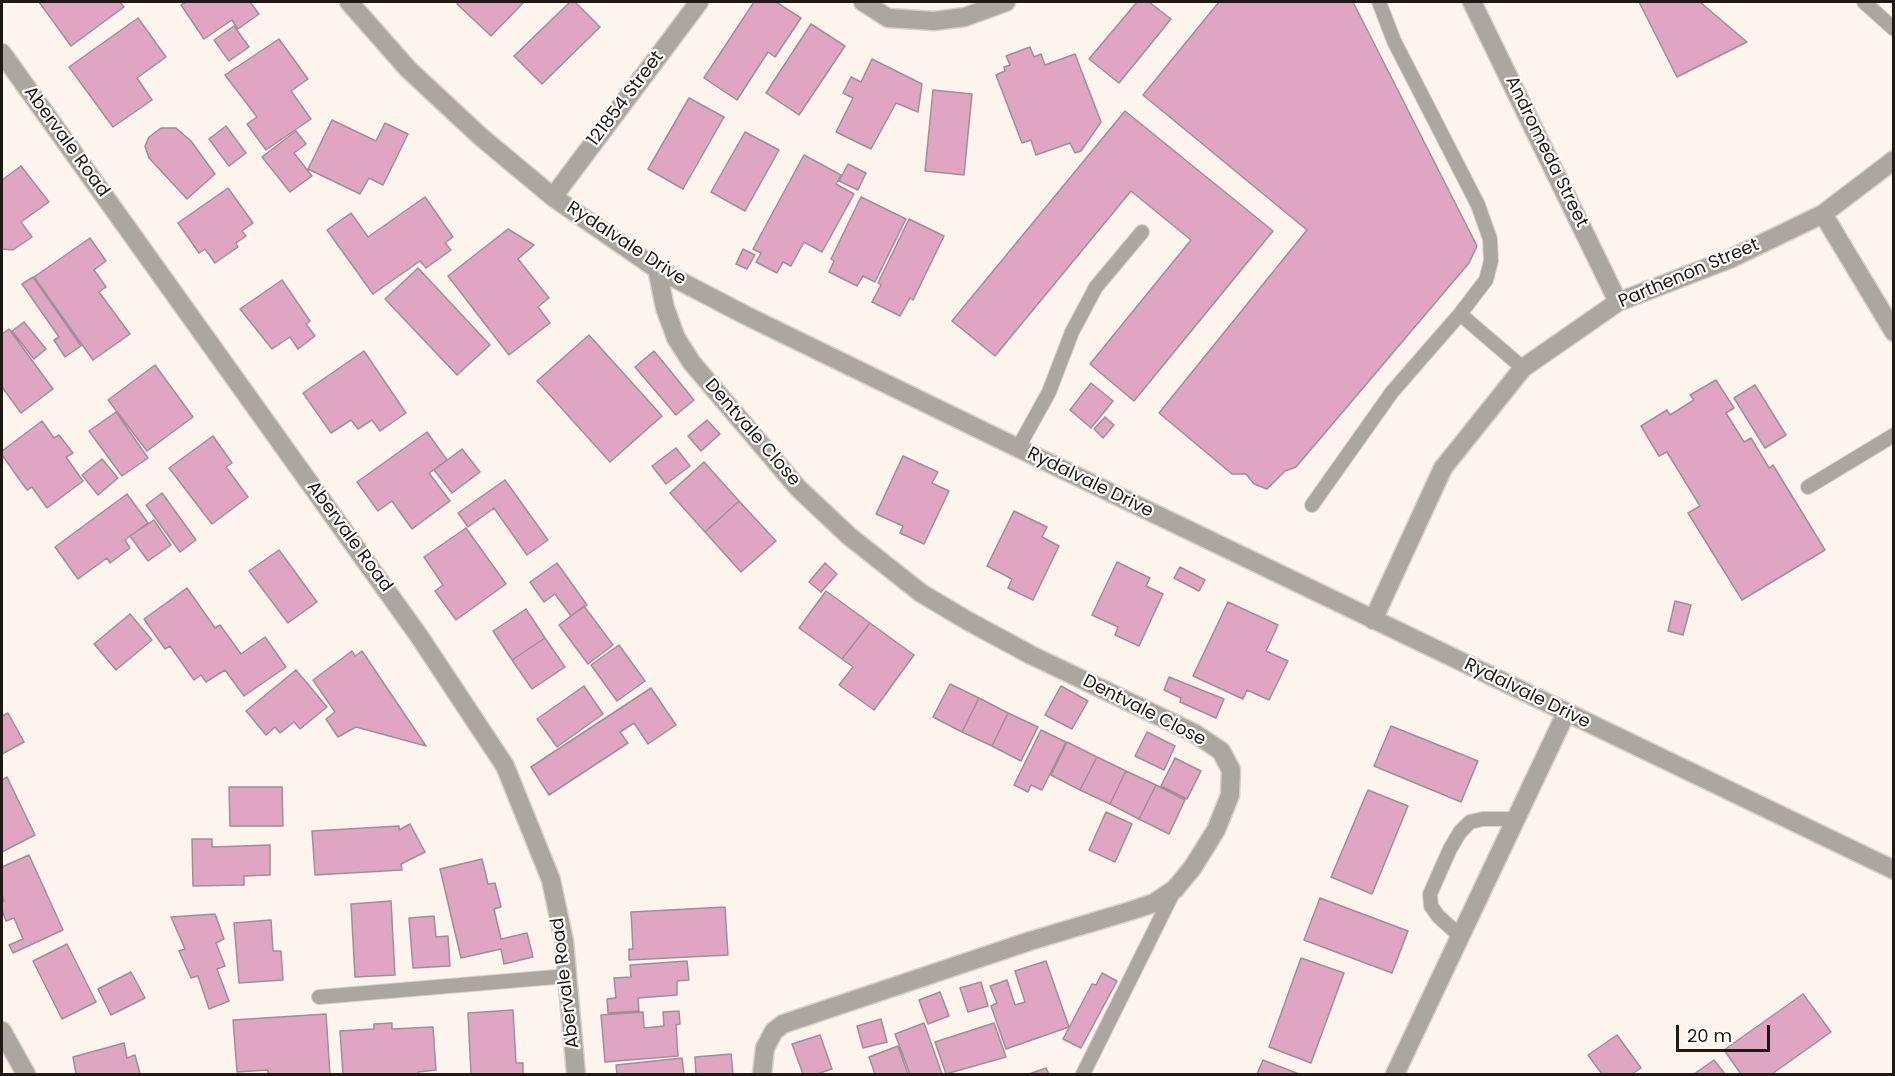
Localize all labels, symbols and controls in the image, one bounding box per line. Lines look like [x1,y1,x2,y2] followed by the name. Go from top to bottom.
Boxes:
[583,47,669,151] street label: 121854 Street
[1500,73,1592,231] street label: Andromeda Street
[19,82,113,202] street label: Abervale Road
[562,197,690,291] street label: Rydalvale Drive
[1615,235,1763,313] street label: Parthenon Street
[700,375,804,491] street label: Dentvale Close
[1023,443,1157,523] street label: Rydalvale Drive
[302,477,396,597] street label: Abervale Road
[1460,654,1594,734] street label: Rydalvale Drive
[1079,671,1209,751] street label: Dentvale Close
[547,916,585,1050] street label: Abervale Road
[1679,1013,1774,1051] scale bar
[1687,1023,1732,1048] text: 20 m

